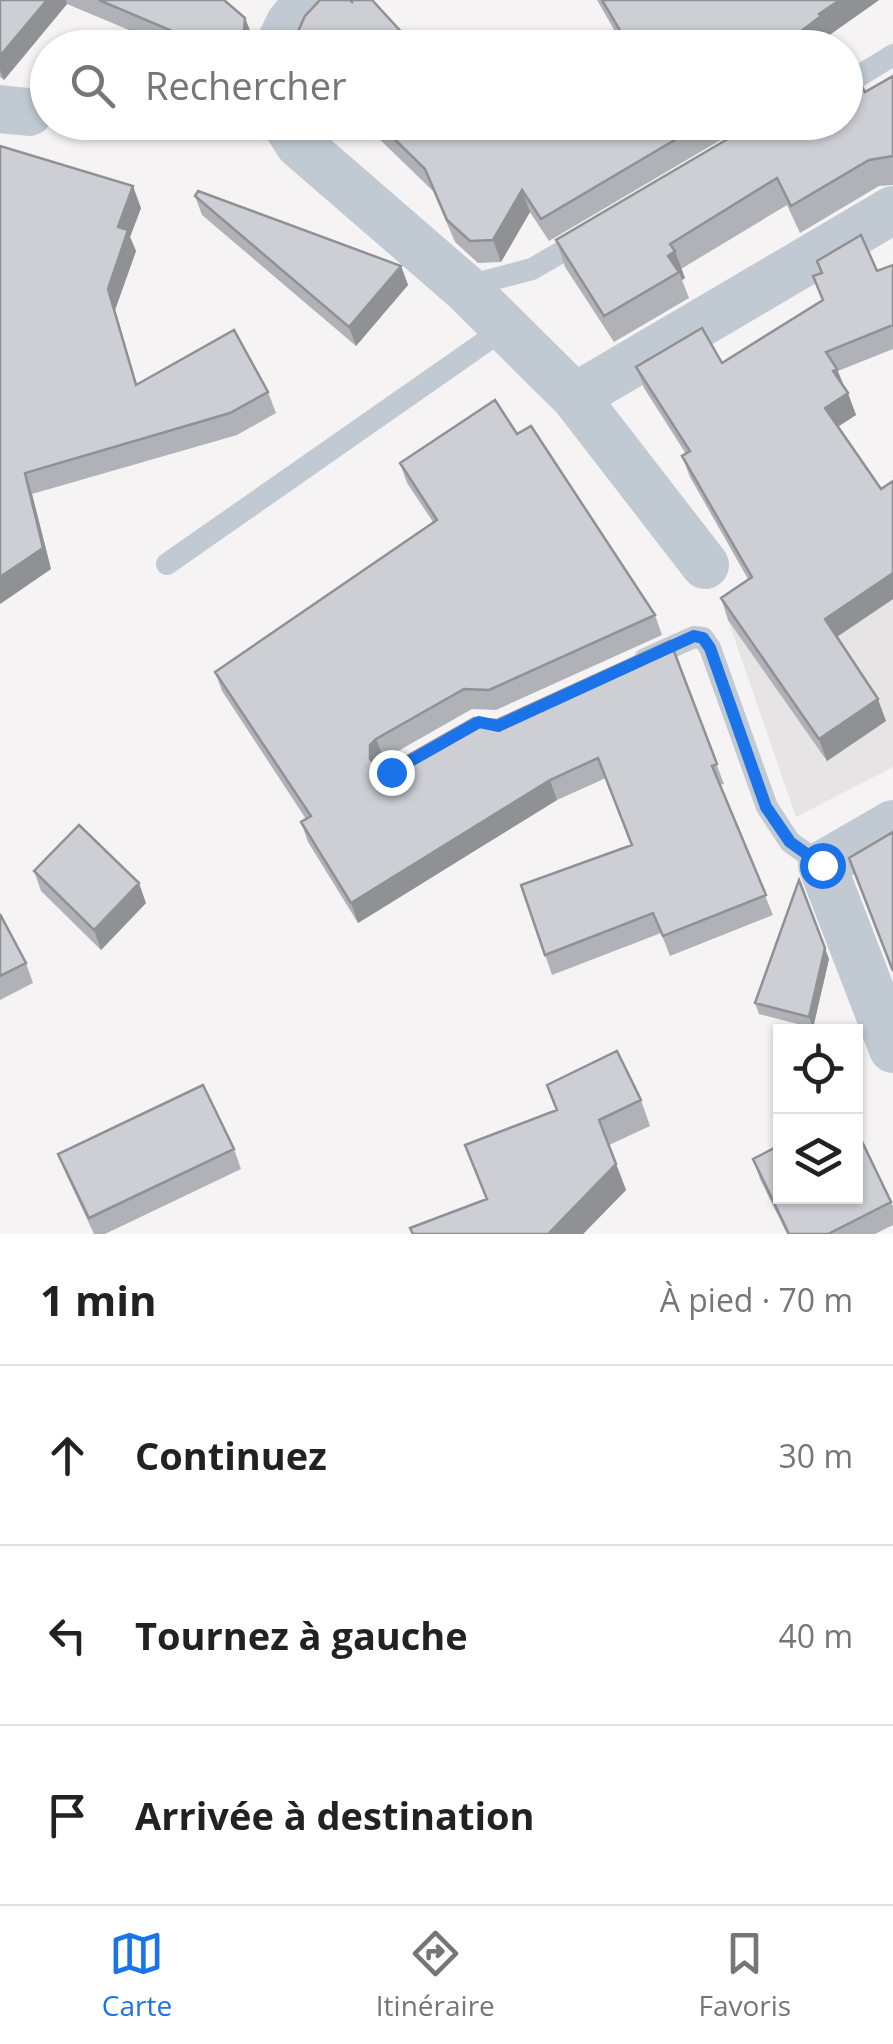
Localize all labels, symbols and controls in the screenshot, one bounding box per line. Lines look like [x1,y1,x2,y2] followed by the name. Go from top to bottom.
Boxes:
[30,30,863,140] search box
[65,58,120,113] icon: search
[145,59,347,111] text: Rechercher
[369,750,415,796] route end
[800,843,846,889] route start
[773,1024,863,1204] map controls
[773,1024,863,1114] button: locate
[773,1114,863,1204] button: layers
[40,1271,157,1328] text: 1 min
[660,1278,853,1321] text: À pied · 70 m
[40,1428,95,1483] icon: ahead
[135,1429,327,1481] text: Continuez
[778,1434,853,1477] text: 30 m
[40,1608,95,1663] icon: left
[135,1609,468,1661] text: Tournez à gauche
[778,1614,853,1657] text: 40 m
[40,1788,95,1843] icon: arrive
[135,1789,535,1841] text: Arrivée à destination
[102,1926,172,2024] tab: Carte
[376,1926,495,2024] tab: Itinéraire
[698,1926,791,2024] tab: Favoris

